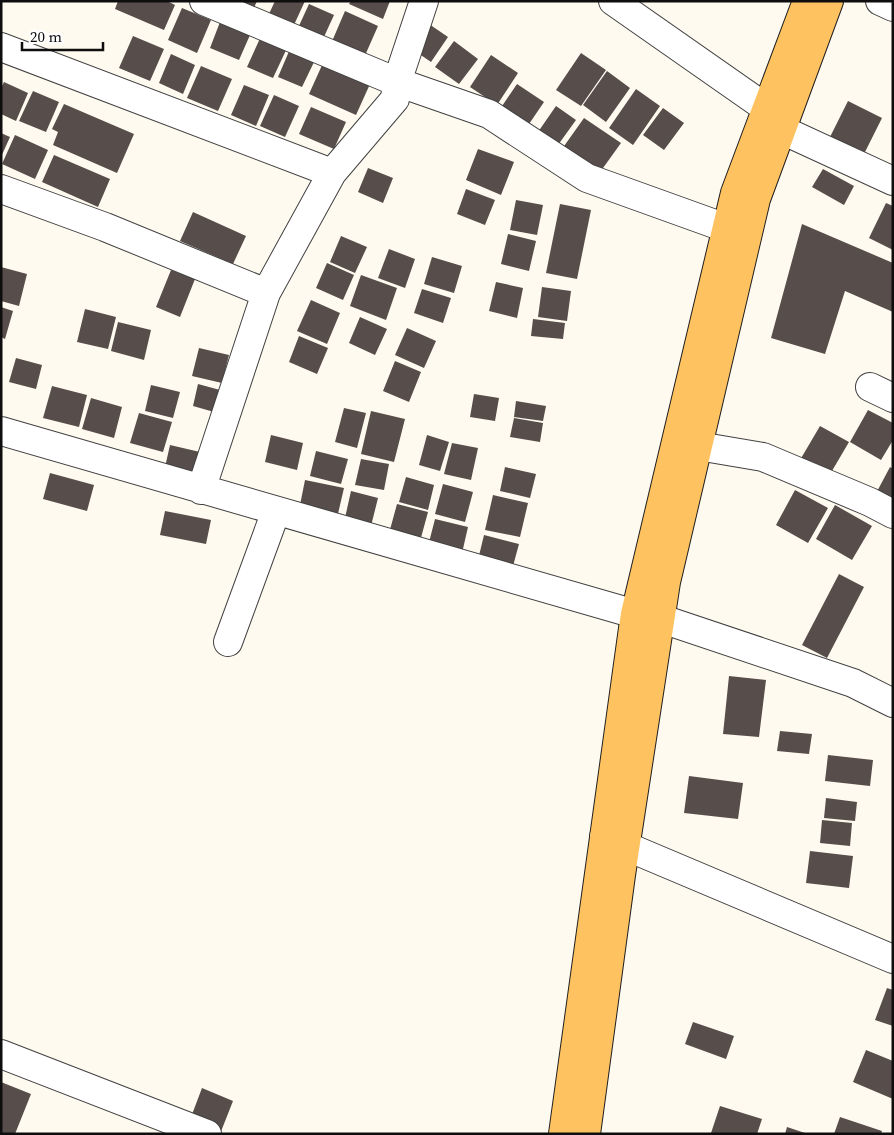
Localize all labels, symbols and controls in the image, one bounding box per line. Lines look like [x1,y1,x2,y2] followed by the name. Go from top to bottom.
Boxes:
[22,20,104,52] scale bar
[30,26,62,47] text: 20 m

